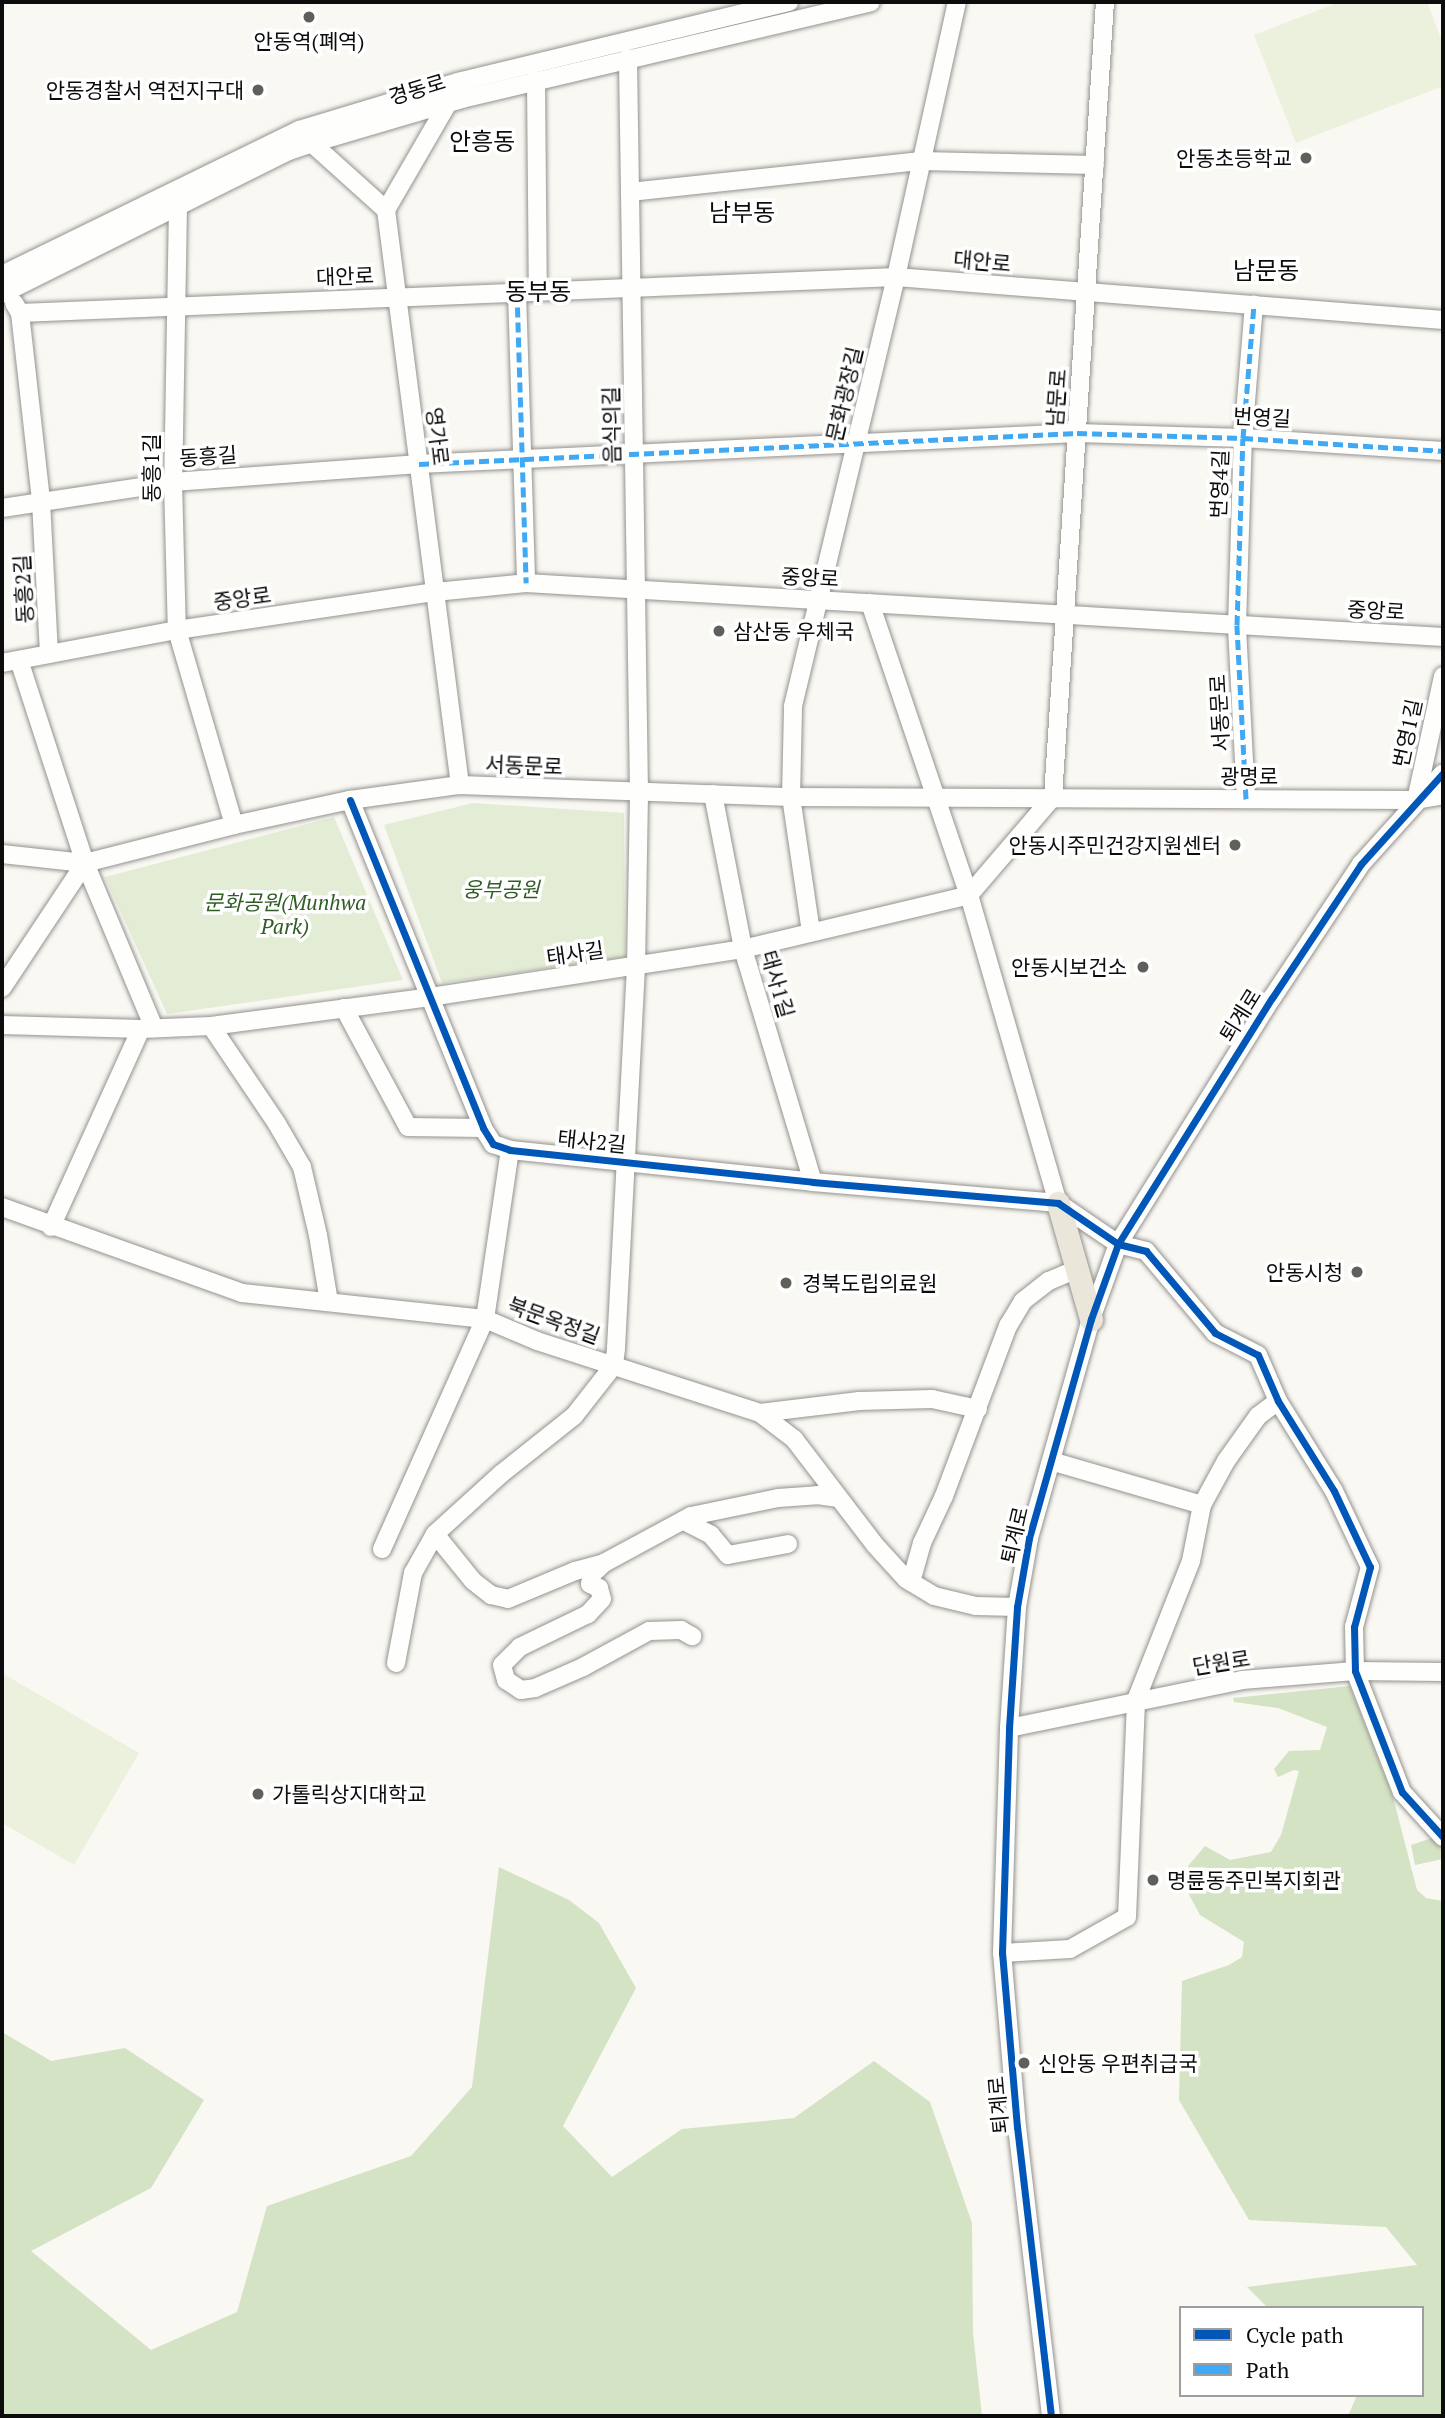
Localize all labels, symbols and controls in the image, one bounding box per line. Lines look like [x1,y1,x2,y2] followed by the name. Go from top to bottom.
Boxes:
[301,9,317,25] marker: 안동역(폐역)
[253,28,365,54] place label: 안동역(폐역)
[386,68,448,110] street label: 경동로
[46,77,244,103] place label: 안동경찰서 역전지구대
[250,82,266,98] marker: 안동경찰서 역전지구대
[449,128,515,156] district label: 안흥동
[1176,145,1292,171] place label: 안동초등학교
[1298,150,1314,166] marker: 안동초등학교
[709,199,775,227] district label: 남부동
[952,246,1012,276] street label: 대안로
[1233,257,1299,285] district label: 남문동
[316,262,374,290] street label: 대안로
[505,278,571,306] district label: 동부동
[821,344,867,444] street label: 문화광장길
[1041,368,1071,428] street label: 남문로
[598,386,624,464] street label: 음식의길
[1232,403,1292,431] street label: 번영길
[422,406,454,466] street label: 영가로
[138,433,164,503] street label: 동흥1길
[178,441,238,471] street label: 동흥길
[1205,449,1233,519] street label: 번영4길
[9,554,37,624] street label: 동흥2길
[780,563,840,591] street label: 중앙로
[212,581,272,615] street label: 중앙로
[1346,596,1406,624] street label: 중앙로
[733,618,854,644] place label: 삼산동 우체국
[711,623,727,639] marker: 삼산동 우체국
[1204,674,1234,752] street label: 서동문로
[1387,697,1427,769] street label: 번영1길
[485,751,563,779] street label: 서동문로
[1220,763,1278,789] street label: 광명로
[1008,832,1221,858] place label: 안동시주민건강지원센터
[1227,837,1243,853] marker: 안동시주민건강지원센터
[462,876,540,902] park label: 웅부공원
[204,889,366,939] park label: 문화공원(Munhwa Park)
[545,936,605,970] street label: 태사길
[756,947,800,1021] street label: 태사1길
[1011,954,1127,980] place label: 안동시보건소
[1133,957,1153,977] marker: 안동시보건소
[1214,984,1266,1046] street label: 퇴계로
[556,1125,628,1157] street label: 태사2길
[1266,1259,1343,1285] place label: 안동시청
[1349,1264,1365,1280] marker: 안동시청
[802,1270,937,1296] place label: 경북도립의료원
[776,1273,796,1293] marker: 경북도립의료원
[504,1292,604,1348] street label: 북문옥정길
[995,1504,1033,1566] street label: 퇴계로
[1190,1645,1252,1679] street label: 단원로
[272,1781,427,1807] place label: 가톨릭상지대학교
[250,1786,266,1802] marker: 가톨릭상지대학교
[1167,1867,1341,1893] place label: 명륜동주민복지회관
[1145,1872,1161,1888] marker: 명륜동주민복지회관
[1038,2050,1198,2076] place label: 신안동 우편취급국
[1016,2055,1032,2071] marker: 신안동 우편취급국
[983,2075,1013,2135] street label: 퇴계로
[1179,2306,1424,2397] legend
[1246,2321,1344,2349] text: Cycle path
[1246,2356,1289,2384] text: Path

